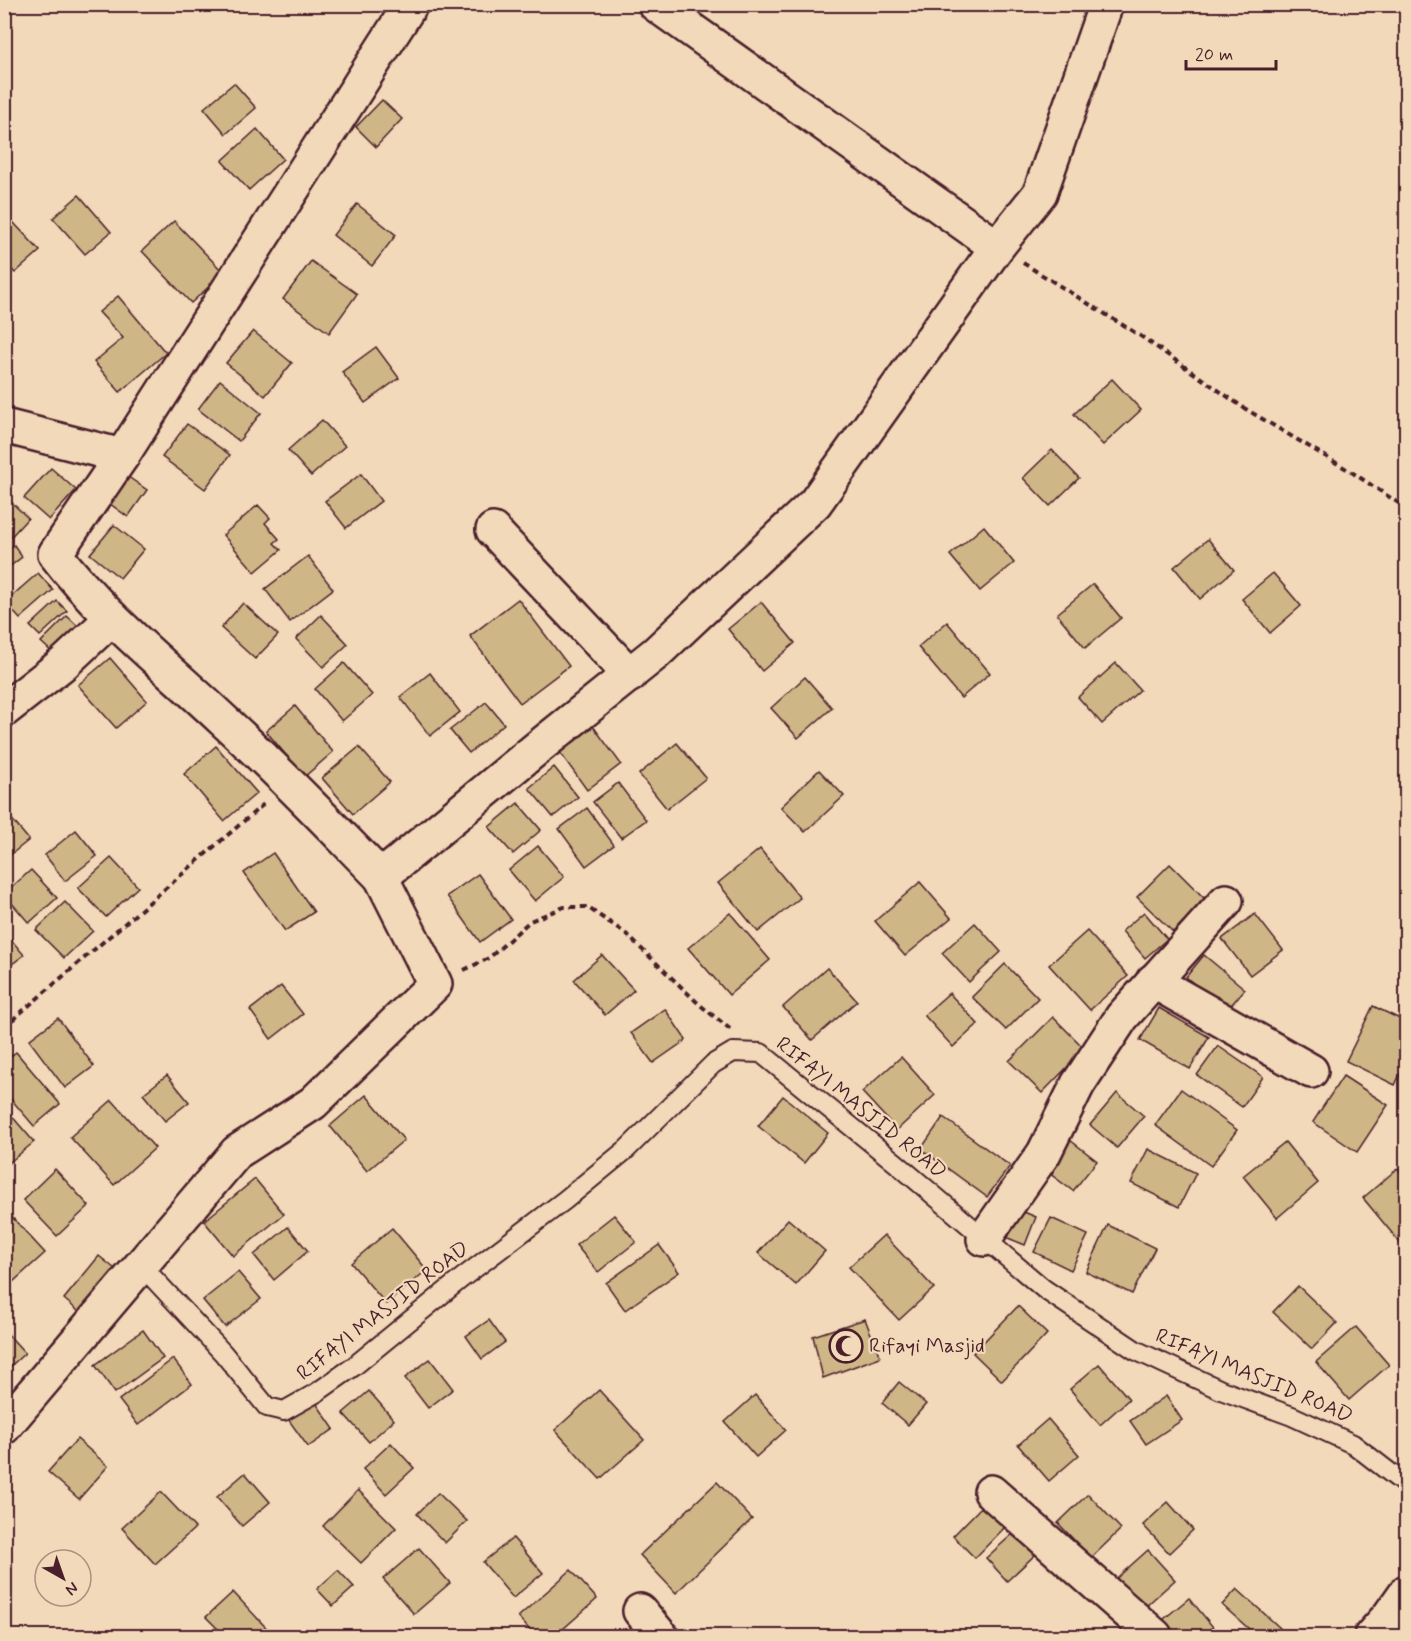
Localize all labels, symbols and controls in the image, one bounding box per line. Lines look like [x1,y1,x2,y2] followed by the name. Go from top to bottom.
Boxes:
[1186,33,1276,71] scale bar
[1195,43,1233,67] text: 20 m
[770,1030,952,1186] street label: RIFAYI MASJID ROAD
[291,1235,475,1387] street label: RIFAYI MASJID ROAD
[1151,1322,1357,1430] street label: RIFAYI MASJID ROAD
[828,1328,864,1364] mosque icon: Rifayi Masjid
[869,1332,985,1360] place label: Rifayi Masjid
[33,1548,93,1608] north arrow
[61,1577,83,1600] text: N

